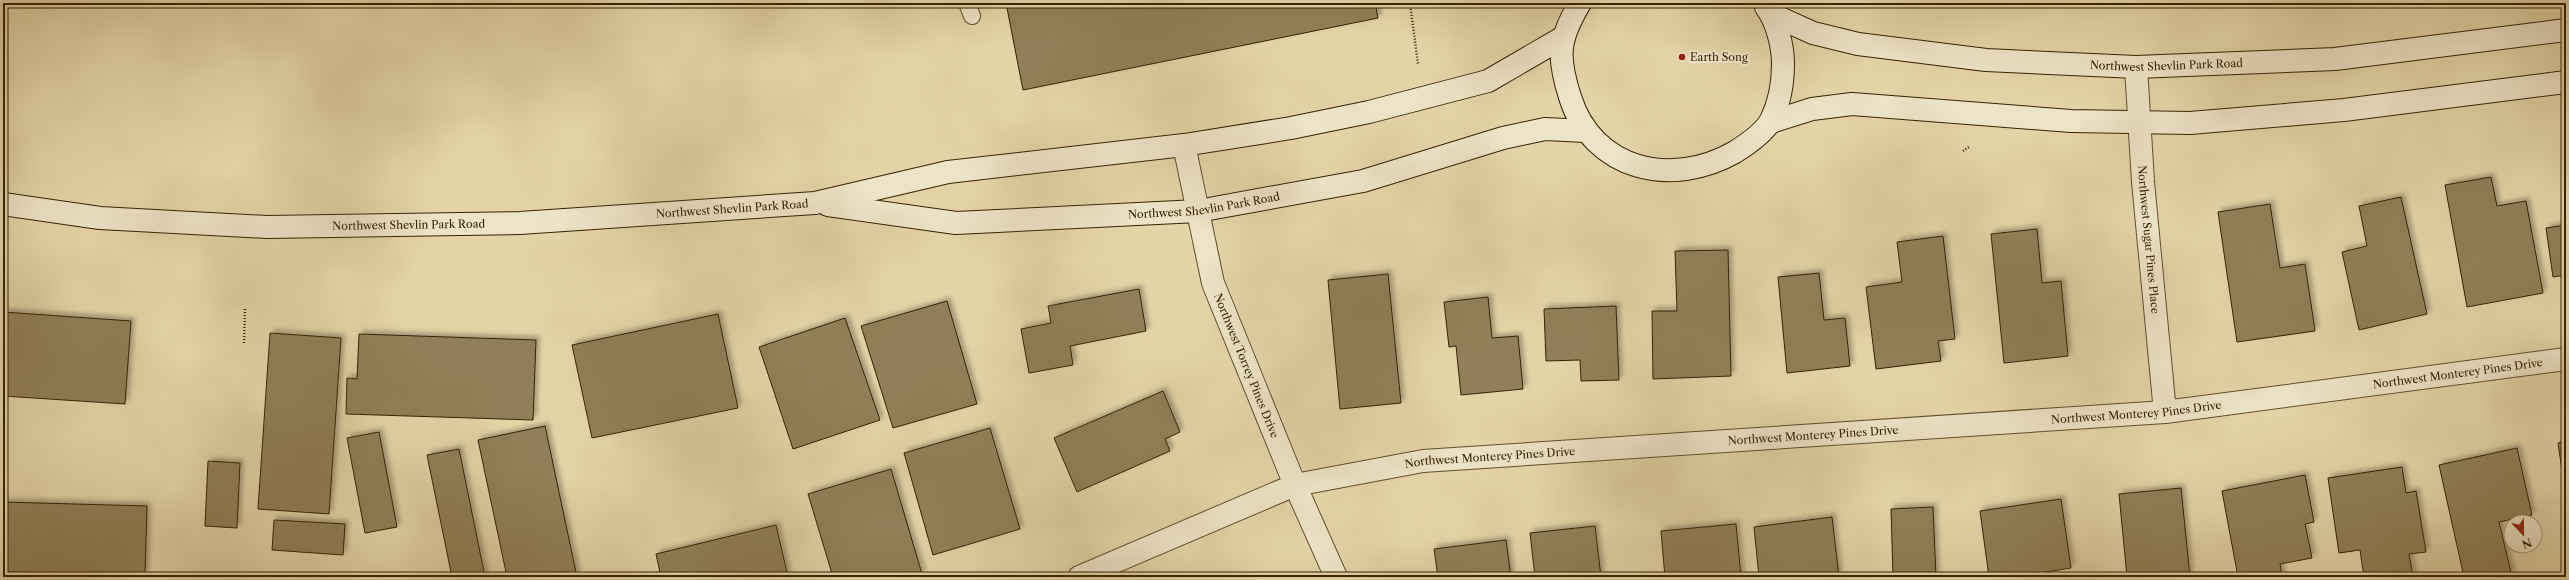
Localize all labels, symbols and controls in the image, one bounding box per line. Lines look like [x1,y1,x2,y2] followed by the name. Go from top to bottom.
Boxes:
[1690,50,1748,64] place label: Earth Song
[1677,52,1687,62] marker: Earth Song
[2090,56,2243,74] street label: Northwest Shevlin Park Road
[2135,165,2163,315] street label: Northwest Sugar Pines Place
[1128,189,1281,221] street label: Northwest Shevlin Park Road
[655,196,809,221] street label: Northwest Shevlin Park Road
[332,217,486,233] street label: Northwest Shevlin Park Road
[1211,291,1282,440] street label: Northwest Torrey Pines Drive
[2372,355,2544,391] street label: Northwest Monterey Pines Drive
[2051,398,2222,427] street label: Northwest Monterey Pines Drive
[1727,423,1899,448] street label: Northwest Monterey Pines Drive
[1404,444,1576,471] street label: Northwest Monterey Pines Drive
[2503,514,2543,554] north arrow
[2519,535,2534,552] text: N

